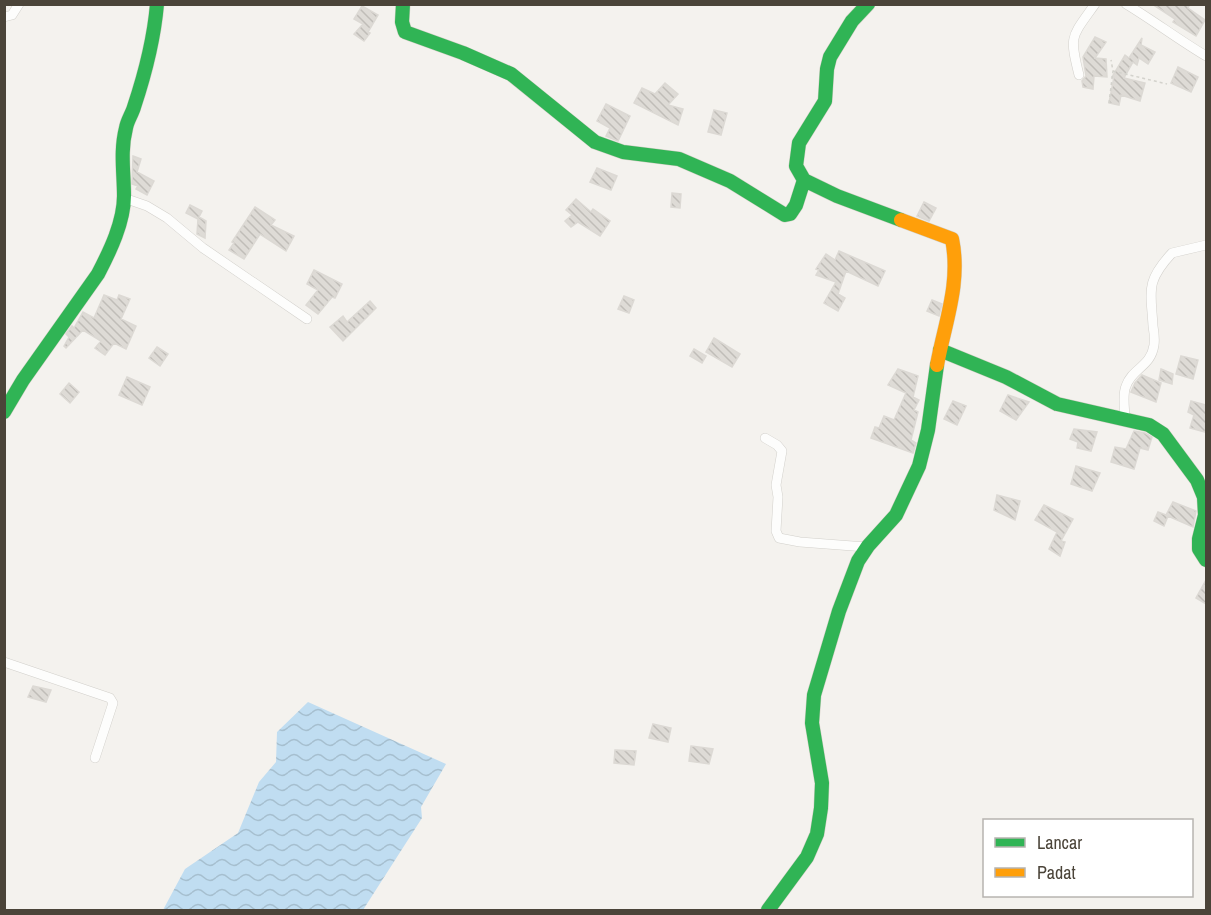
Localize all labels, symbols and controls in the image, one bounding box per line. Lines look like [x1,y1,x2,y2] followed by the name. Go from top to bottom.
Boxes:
[983,819,1193,897] legend
[1037,830,1082,855] text: Lancar
[1037,860,1076,885] text: Padat

